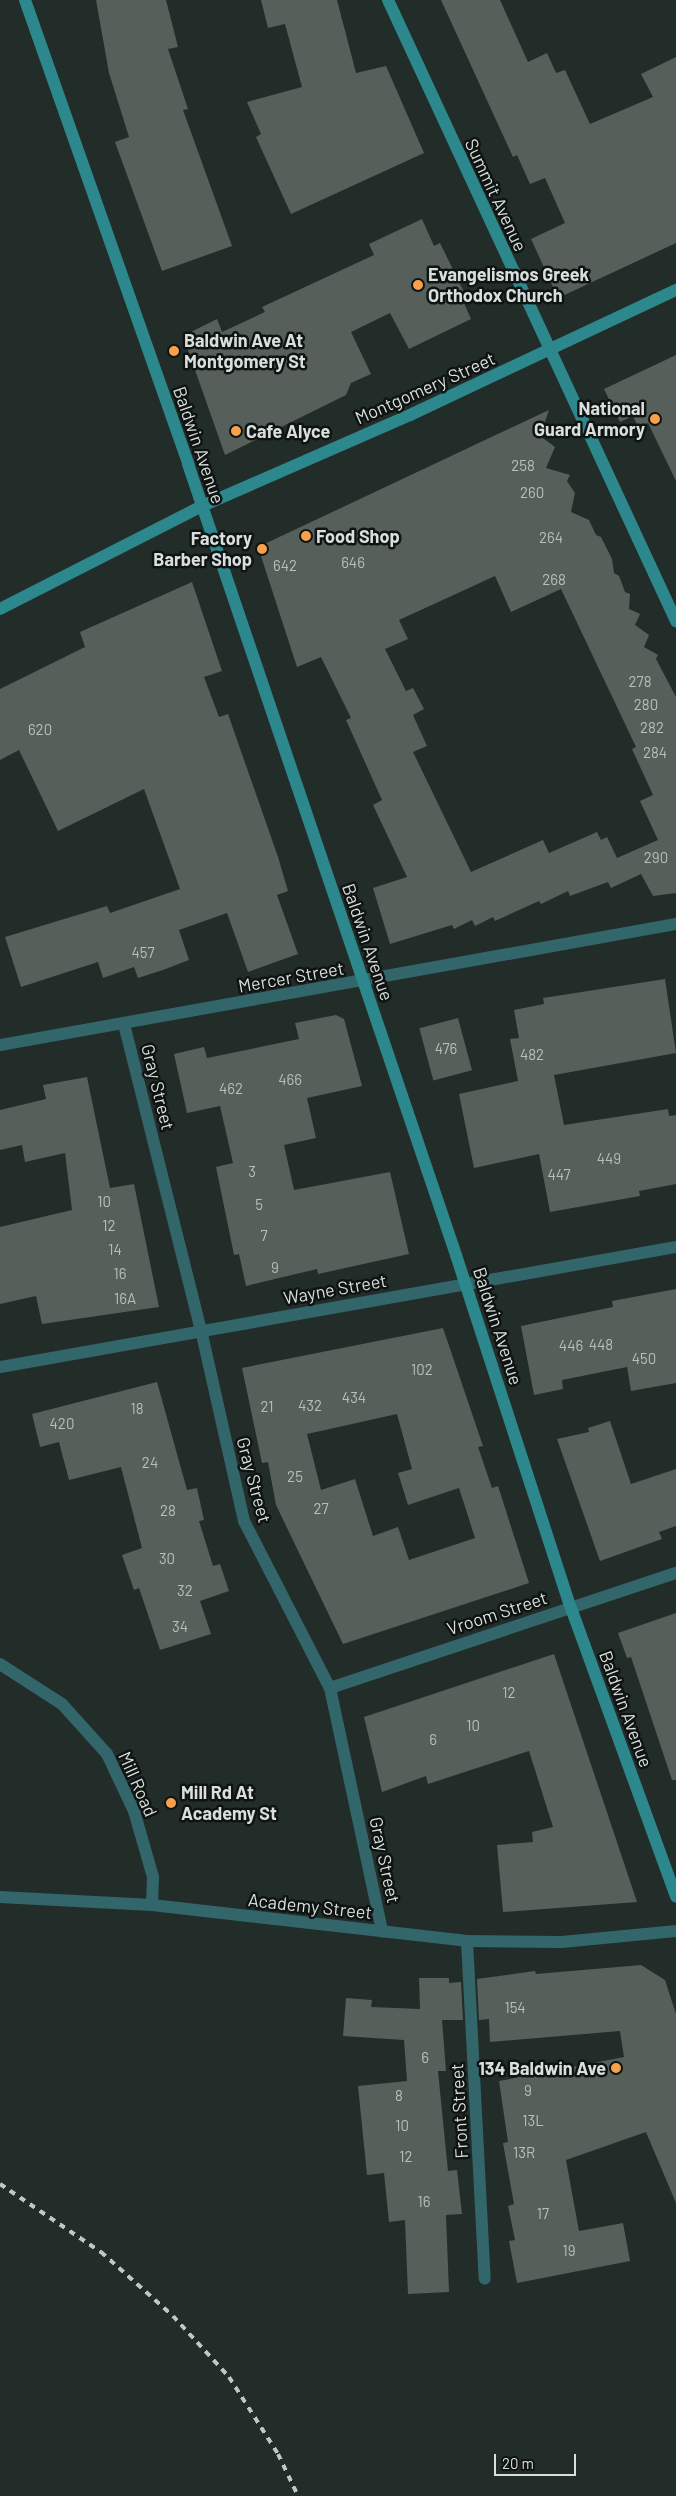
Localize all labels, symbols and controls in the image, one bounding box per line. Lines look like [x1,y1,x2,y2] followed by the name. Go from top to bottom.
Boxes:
[460,135,532,255] street label: Summit Avenue
[428,264,589,306] place label: Evangelismos Greek Orthodox Church
[412,279,424,291] marker: Evangelismos Greek Orthodox Church
[184,330,306,372] place label: Baldwin Ave At Montgomery St
[168,345,180,357] marker: Baldwin Ave At Montgomery St
[352,347,498,429] street label: Montgomery Street
[169,384,229,506] street label: Baldwin Avenue
[534,398,645,440] place label: National Guard Armory
[649,413,661,425] marker: National Guard Armory
[246,420,330,442] place label: Cafe Alyce
[230,425,242,437] marker: Cafe Alyce
[511,457,535,475] house number: 258
[520,484,544,502] house number: 260
[316,525,400,547] place label: Food Shop
[153,528,252,570] place label: Factory Barber Shop
[539,529,563,547] house number: 264
[300,530,312,542] marker: Food Shop
[256,543,268,555] marker: Factory Barber Shop
[341,554,365,572] house number: 646
[273,557,297,575] house number: 642
[542,571,566,589] house number: 268
[629,673,651,691] house number: 278
[634,696,658,714] house number: 280
[640,719,664,737] house number: 282
[28,721,52,739] house number: 620
[643,744,667,762] house number: 284
[644,849,668,867] house number: 290
[338,881,398,1003] street label: Baldwin Avenue
[131,944,155,962] house number: 457
[236,957,346,997] street label: Mercer Street
[435,1040,457,1058] house number: 476
[137,1042,179,1132] street label: Gray Street
[520,1046,544,1064] house number: 482
[278,1071,302,1089] house number: 466
[219,1080,243,1098] house number: 462
[597,1150,621,1168] house number: 449
[248,1163,256,1181] house number: 3
[547,1166,571,1184] house number: 447
[97,1193,111,1211] house number: 10
[255,1196,263,1214] house number: 5
[102,1217,116,1235] house number: 12
[260,1227,268,1245] house number: 7
[108,1241,122,1259] house number: 14
[271,1259,279,1277] house number: 9
[469,1264,527,1388] street label: Baldwin Avenue
[114,1265,126,1283] house number: 16
[282,1269,388,1309] street label: Wayne Street
[114,1290,136,1308] house number: 16A
[589,1336,613,1354] house number: 448
[559,1337,583,1355] house number: 446
[632,1350,656,1368] house number: 450
[411,1361,433,1379] house number: 102
[342,1389,366,1407] house number: 434
[298,1397,322,1415] house number: 432
[260,1398,274,1416] house number: 21
[130,1400,144,1418] house number: 18
[50,1415,74,1433] house number: 420
[232,1435,276,1525] street label: Gray Street
[142,1454,158,1472] house number: 24
[287,1468,303,1486] house number: 25
[313,1500,329,1518] house number: 27
[160,1502,176,1520] house number: 28
[159,1550,175,1568] house number: 30
[177,1582,193,1600] house number: 32
[444,1587,550,1639] street label: Vroom Street
[172,1618,188,1636] house number: 34
[595,1648,657,1770] street label: Baldwin Avenue
[502,1684,516,1702] house number: 12
[466,1717,480,1735] house number: 10
[429,1731,437,1749] house number: 6
[114,1748,162,1820] street label: Mill Road
[181,1782,277,1825] place label: Mill Rd At Academy St
[165,1797,177,1809] marker: Mill Rd At Academy St
[365,1815,405,1905] street label: Gray Street
[247,1889,373,1923] street label: Academy Street
[504,1999,526,2017] house number: 154
[421,2049,429,2067] house number: 6
[478,2057,606,2079] place label: 134 Baldwin Ave
[610,2062,622,2074] marker: 134 Baldwin Ave
[446,2063,472,2159] street label: Front Street
[524,2082,532,2100] house number: 9
[395,2087,403,2105] house number: 8
[522,2112,544,2130] house number: 13L
[395,2117,409,2135] house number: 10
[513,2144,535,2162] house number: 13R
[399,2148,413,2166] house number: 12
[418,2193,430,2211] house number: 16
[537,2205,549,2223] house number: 17
[562,2242,576,2260] house number: 19
[496,2444,578,2476] scale bar
[502,2454,534,2472] text: 20 m

